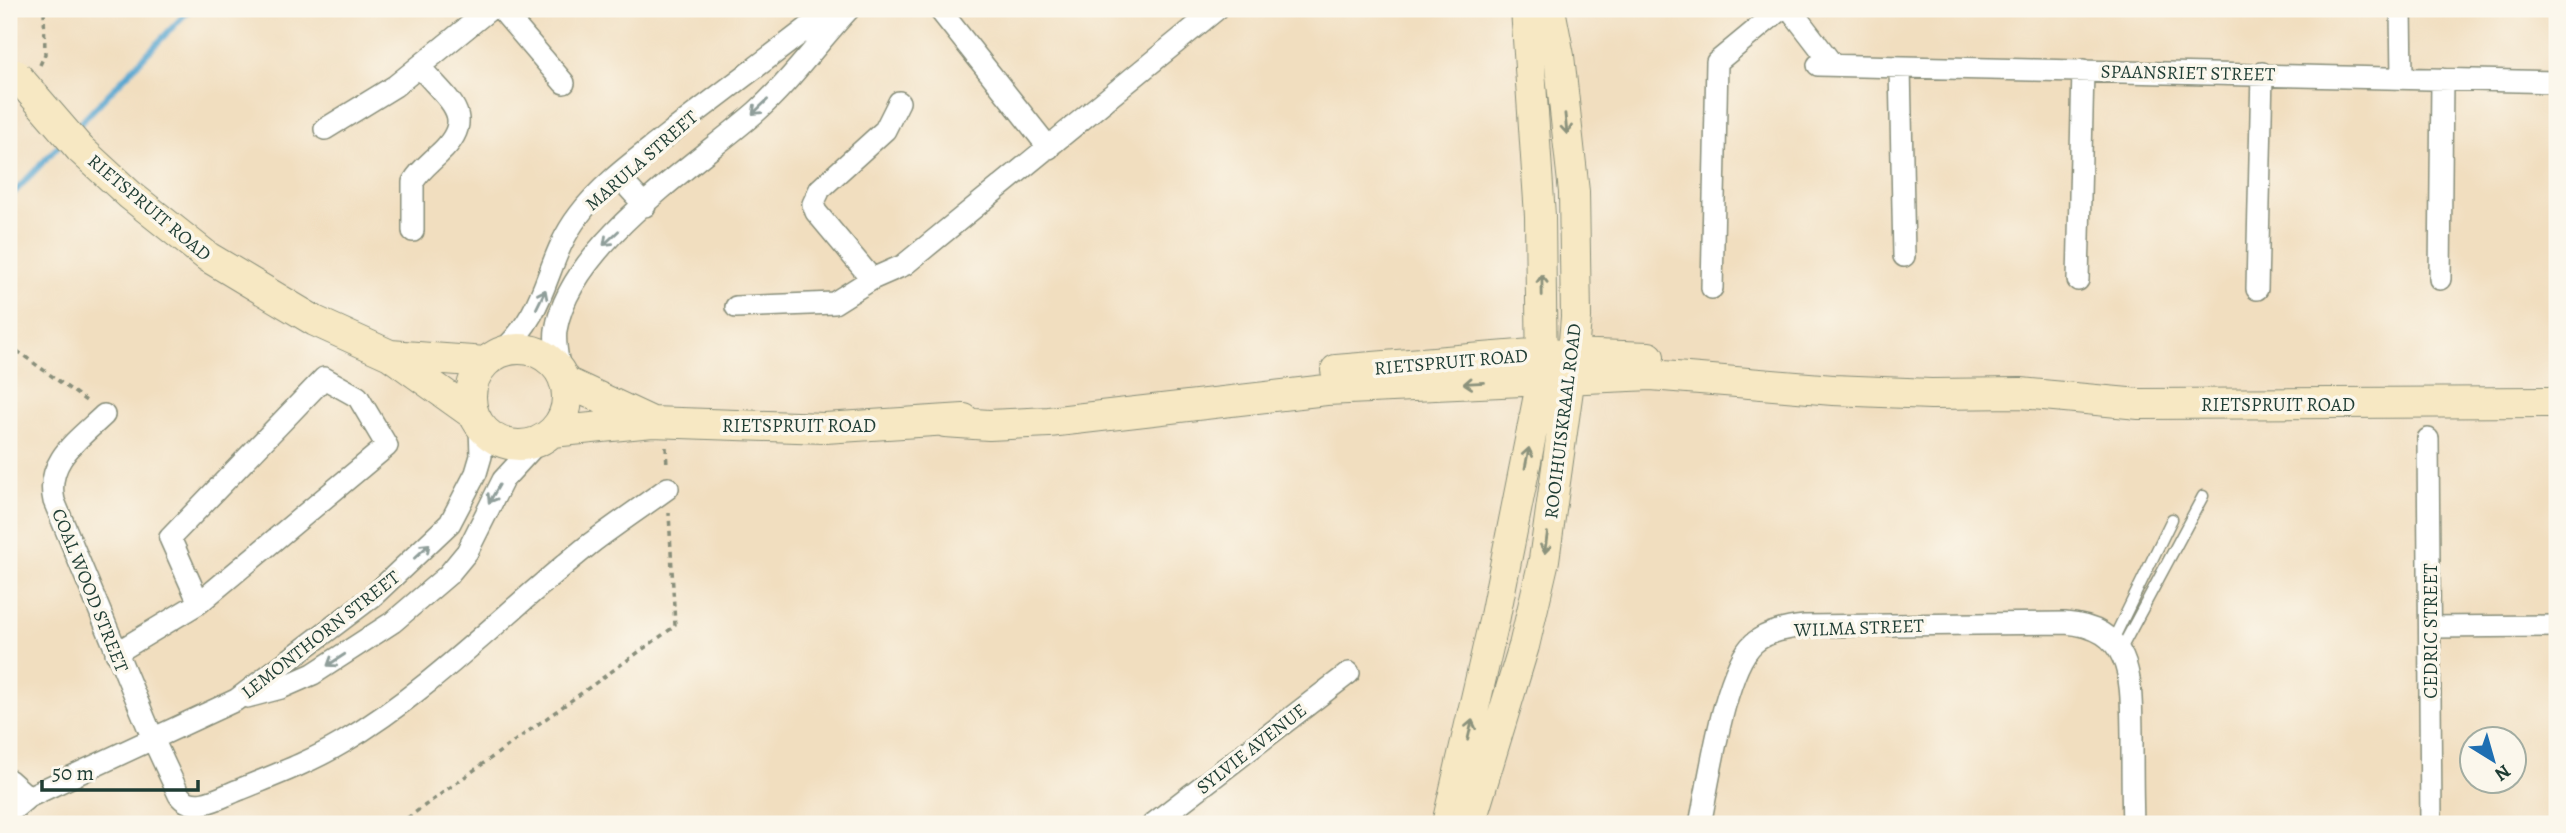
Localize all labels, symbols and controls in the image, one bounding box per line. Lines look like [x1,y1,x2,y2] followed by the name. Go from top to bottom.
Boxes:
[2100,58,2276,88] street label: SPAANSRIET STREET
[752,99,769,116] one-way arrow
[580,104,704,217] street label: MARULA STREET
[1560,113,1573,135] one-way arrow
[82,148,217,267] street label: RIETSPRUIT ROAD
[603,229,620,246] one-way arrow
[1535,273,1548,296] one-way arrow
[534,289,548,310] one-way arrow
[1538,322,1588,520] street label: ROOIHUISKRAAL ROAD
[1373,342,1529,382] street label: RIETSPRUIT ROAD
[1462,377,1485,390] one-way arrow
[2201,392,2355,418] street label: RIETSPRUIT ROAD
[722,413,876,439] street label: RIETSPRUIT ROAD
[1520,447,1534,470] one-way arrow
[487,484,501,504] one-way arrow
[45,505,135,677] street label: COAL WOOD STREET
[1539,531,1552,554] one-way arrow
[413,542,430,559] one-way arrow
[2418,563,2444,699] street label: CEDRIC STREET
[236,564,406,705] street label: LEMONTHORN STREET
[1793,613,1925,643] street label: WILMA STREET
[326,653,346,667] one-way arrow
[1191,697,1312,800] street label: SYLVIE AVENUE
[1463,719,1477,742] one-way arrow
[2458,724,2528,794] north arrow
[42,749,198,793] scale bar
[2489,758,2516,787] text: N
[52,759,94,787] text: 50 m

